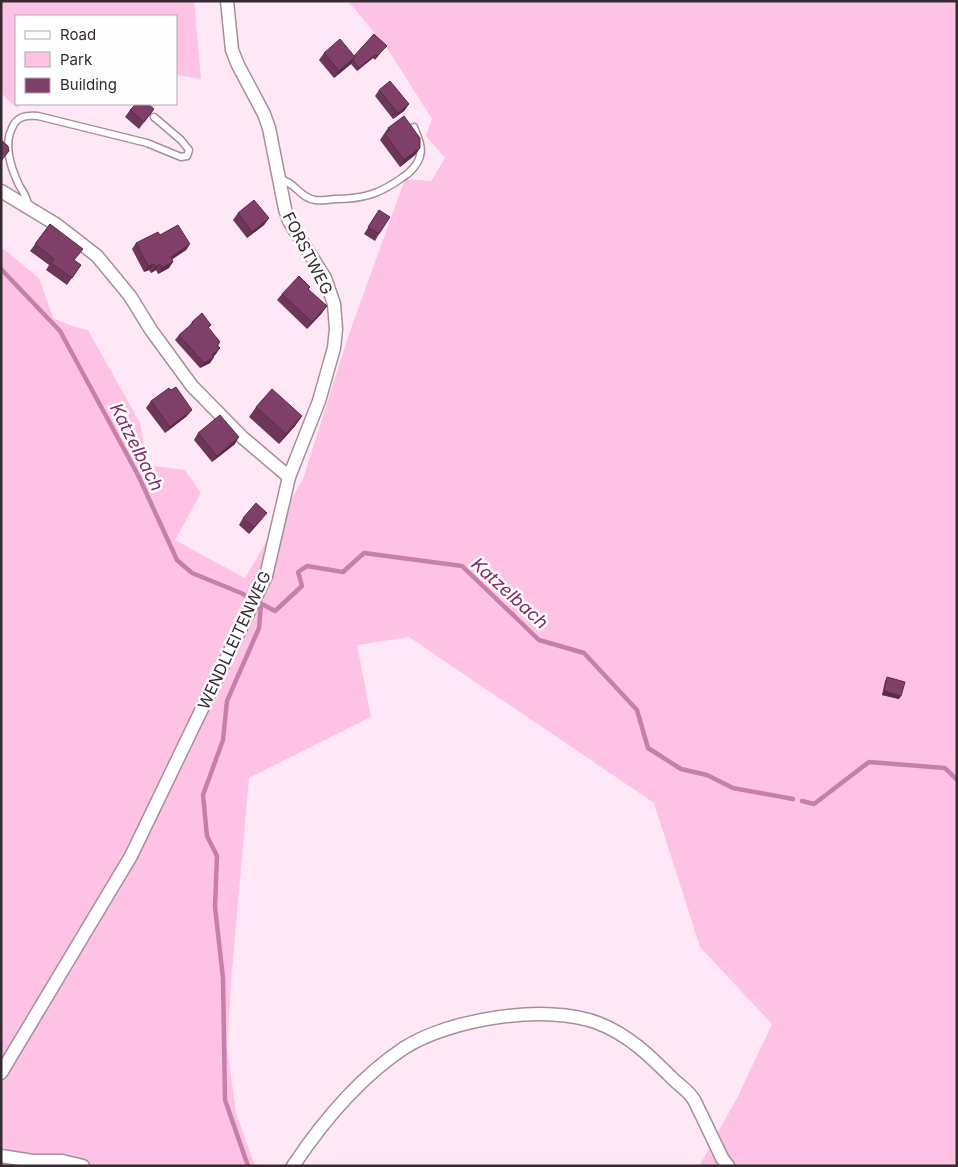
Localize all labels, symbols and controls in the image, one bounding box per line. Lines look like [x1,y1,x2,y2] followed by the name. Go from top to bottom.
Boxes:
[15,15,178,105] legend
[60,25,96,44] text: Road
[60,50,93,69] text: Park
[60,75,117,94] text: Building
[279,208,337,298] street label: FORSTWEG
[106,400,168,494] water label: Katzelbach
[467,553,553,633] water label: Katzelbach
[193,568,275,712] street label: WENDLLEITENWEG

